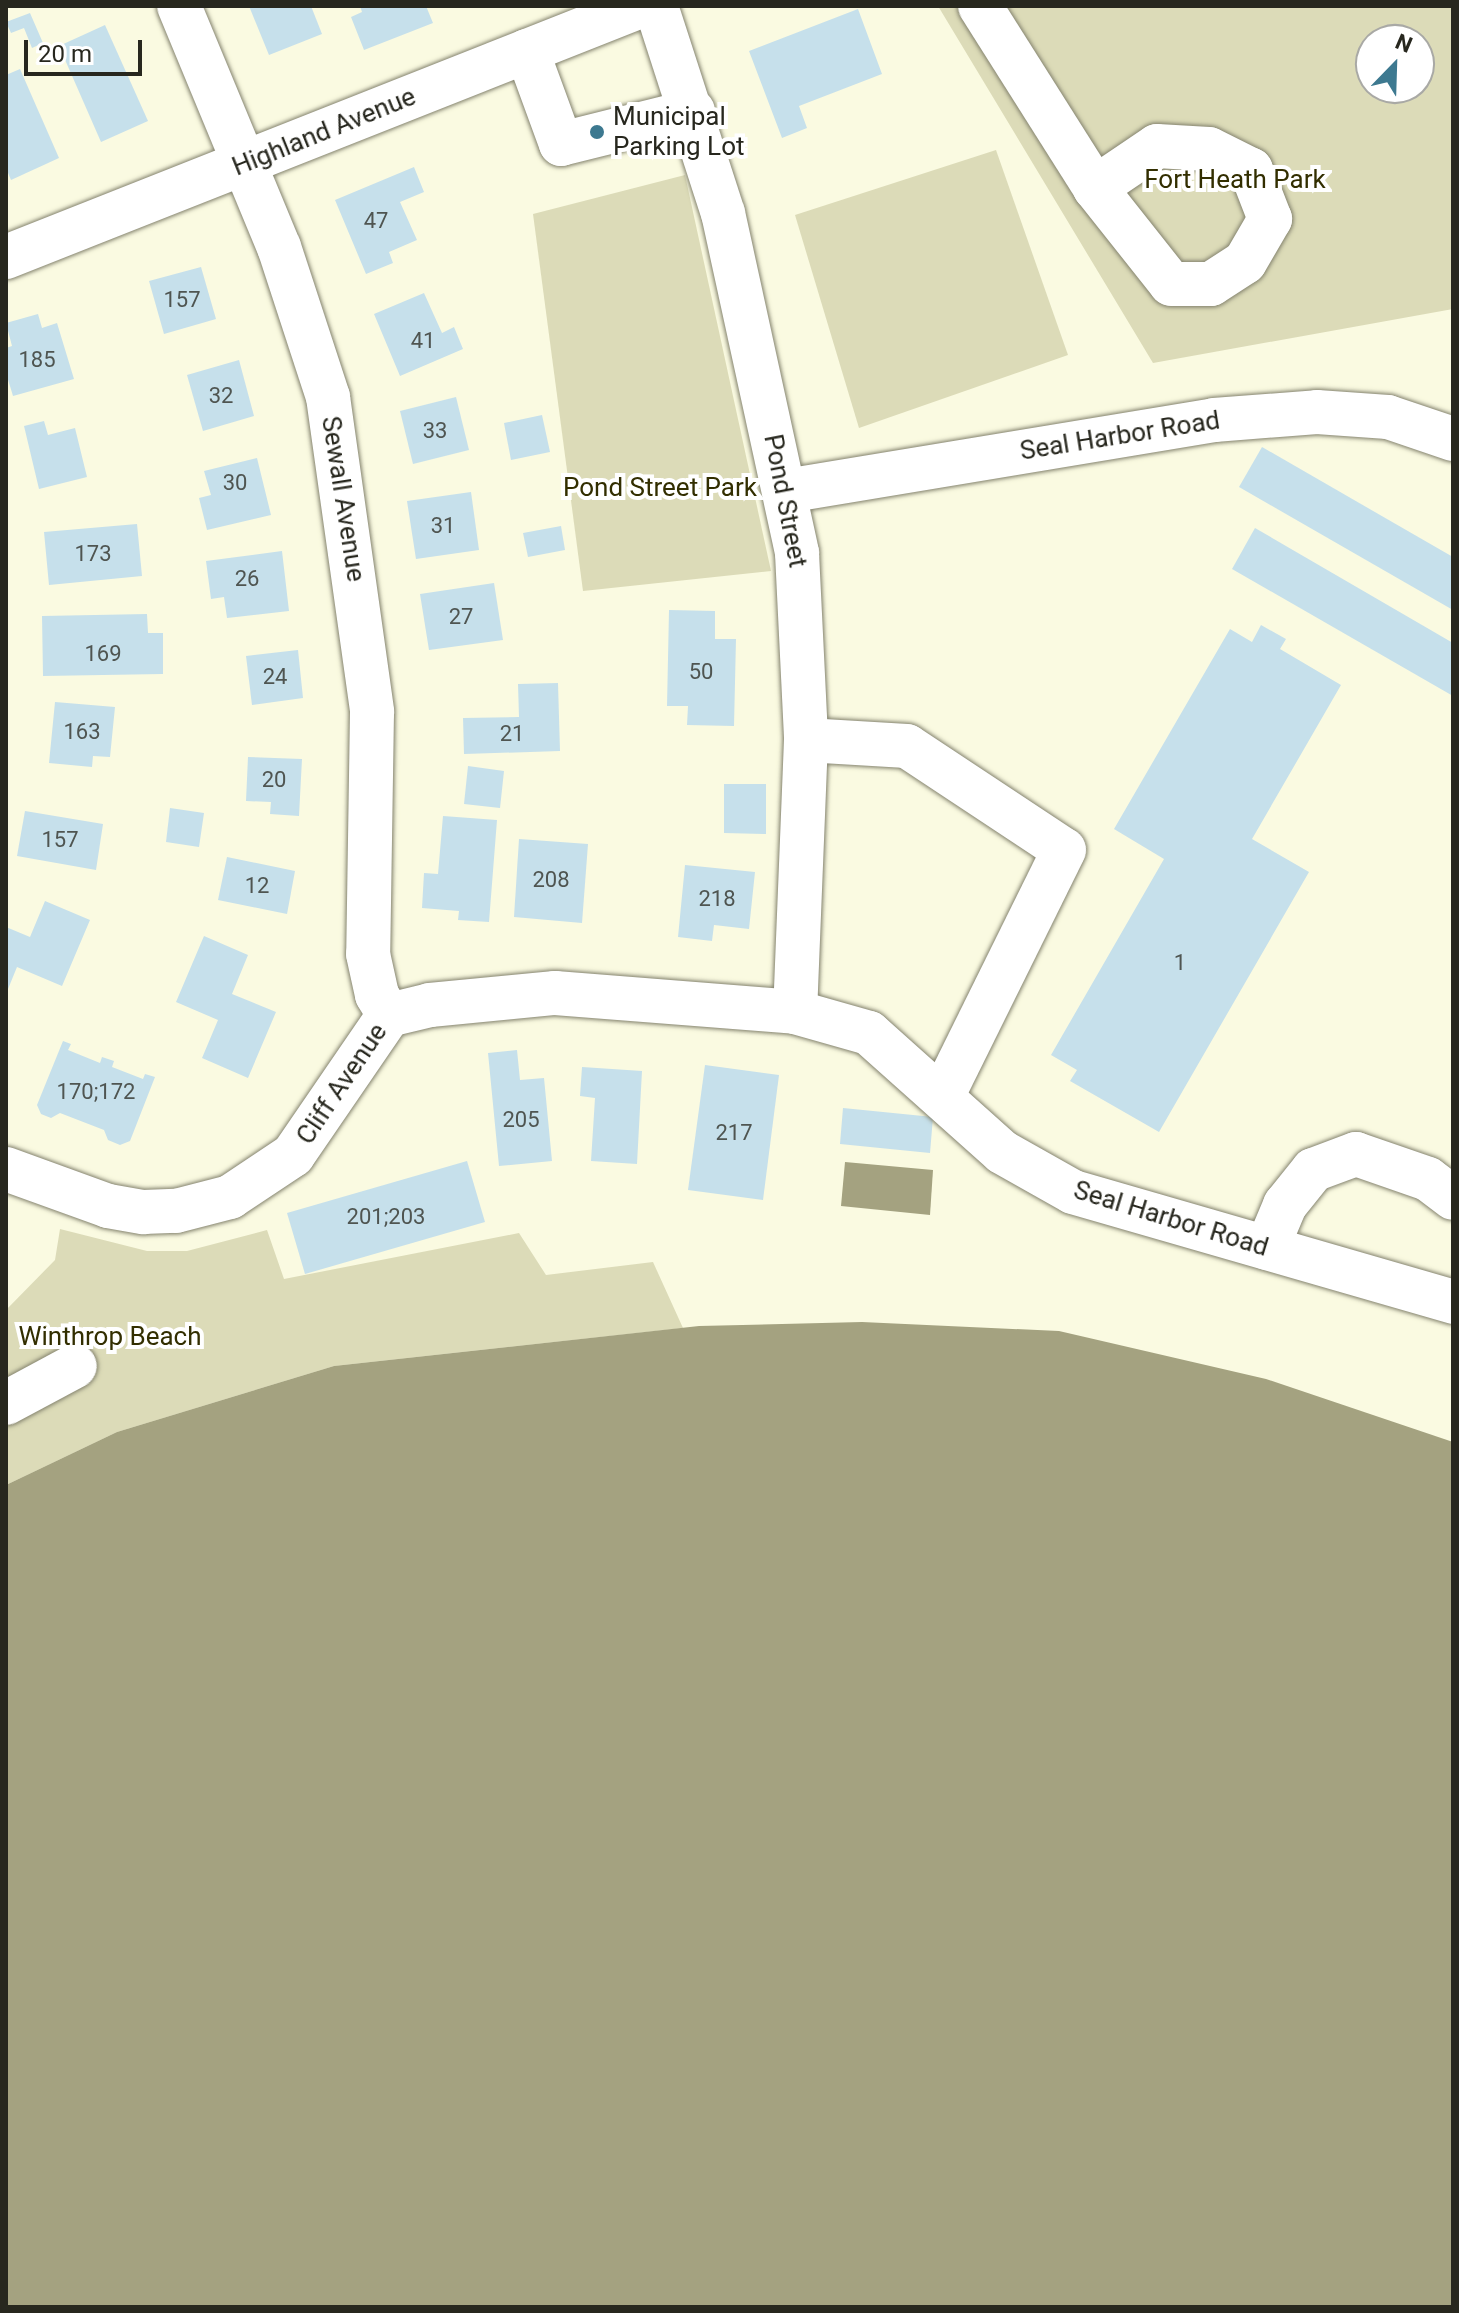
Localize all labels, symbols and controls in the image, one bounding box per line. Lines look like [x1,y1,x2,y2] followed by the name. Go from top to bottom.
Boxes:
[28,24,146,74] scale bar
[1355,24,1435,104] north arrow
[1392,29,1416,58] text: N
[38,40,92,68] text: 20 m
[228,81,420,183] street label: Highland Avenue
[613,101,744,162] place label: Municipal Parking Lot
[588,123,606,141] marker: Municipal Parking Lot
[1144,164,1326,196] park label: Fort Heath Park
[364,208,388,234] house number: 47
[163,287,201,313] house number: 157
[411,328,435,354] house number: 41
[18,347,56,373] house number: 185
[209,383,233,409] house number: 32
[1018,405,1222,467] street label: Seal Harbor Road
[315,414,371,584] street label: Sewall Avenue
[423,418,447,444] house number: 33
[757,432,813,570] street label: Pond Street
[223,470,247,496] house number: 30
[563,472,757,504] park label: Pond Street Park
[431,513,455,539] house number: 31
[74,541,112,567] house number: 173
[235,566,259,592] house number: 26
[449,604,473,630] house number: 27
[84,641,122,667] house number: 169
[689,659,713,685] house number: 50
[263,664,287,690] house number: 24
[63,719,101,745] house number: 163
[500,721,524,747] house number: 21
[262,767,286,793] house number: 20
[41,827,79,853] house number: 157
[532,867,570,893] house number: 208
[245,873,269,899] house number: 12
[698,886,736,912] house number: 218
[1174,950,1186,976] house number: 1
[290,1018,394,1150] street label: Cliff Avenue
[57,1079,135,1105] house number: 170;172
[502,1107,540,1133] house number: 205
[715,1120,753,1146] house number: 217
[1070,1175,1272,1263] street label: Seal Harbor Road
[347,1204,425,1230] house number: 201;203
[18,1321,202,1353] park label: Winthrop Beach

